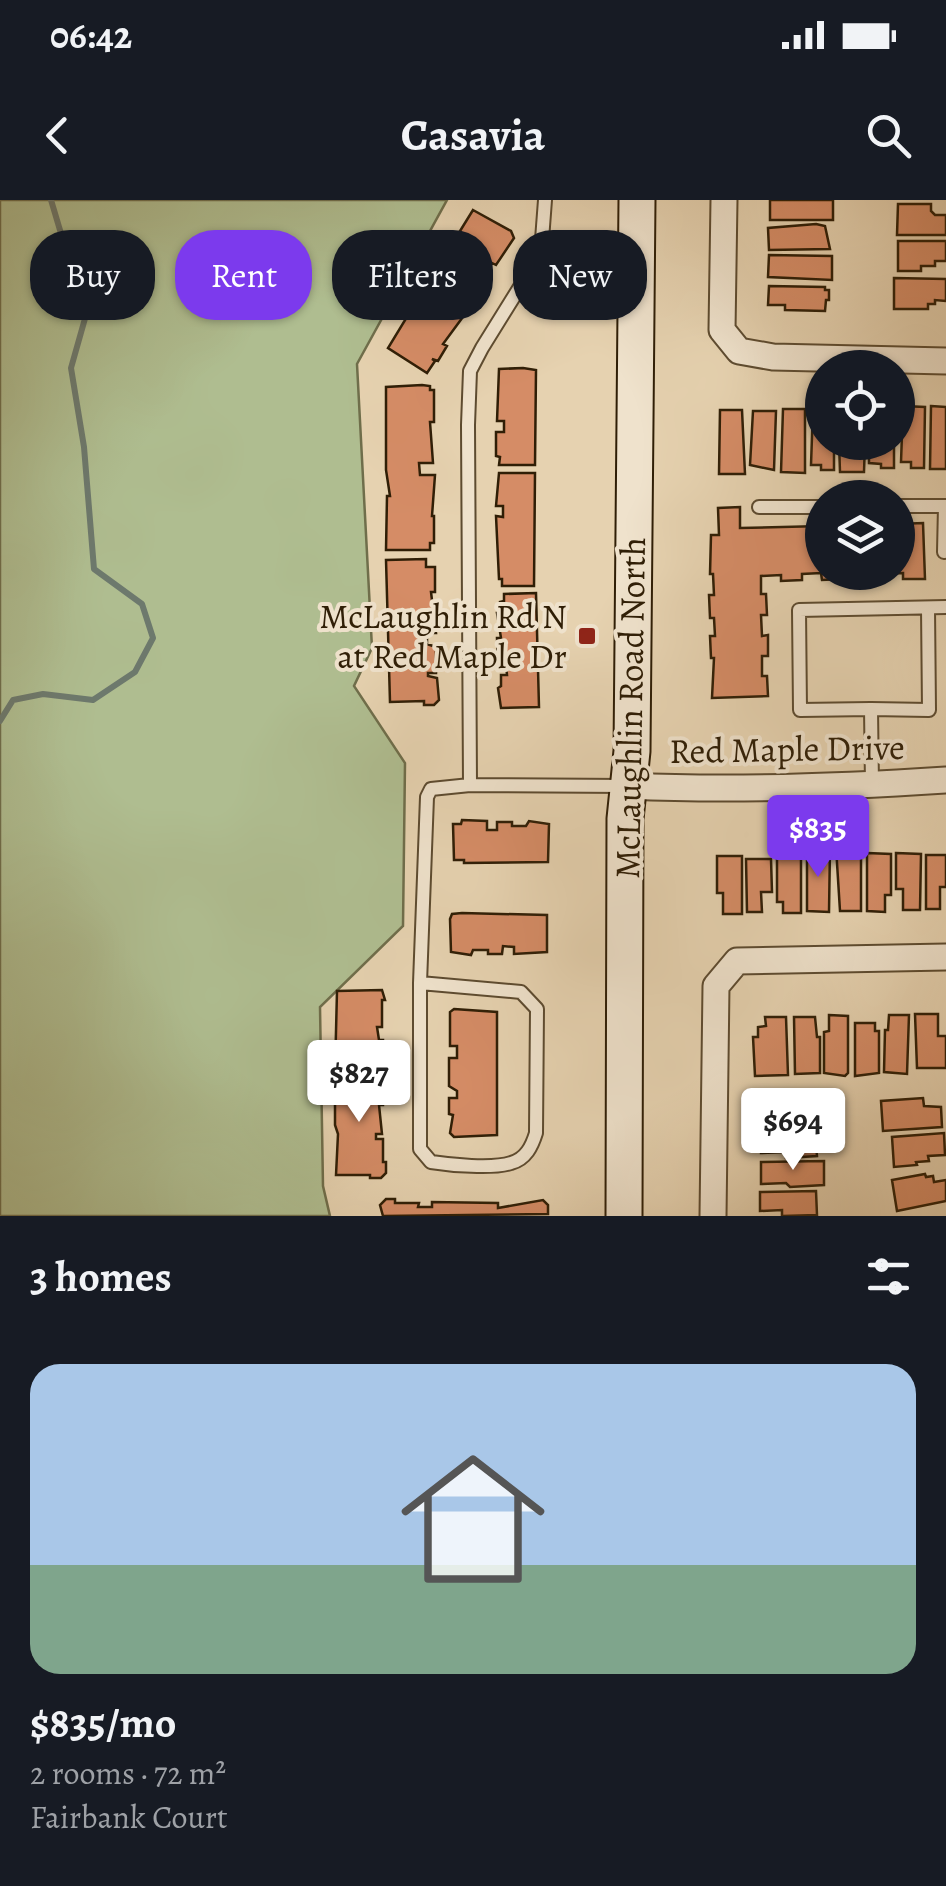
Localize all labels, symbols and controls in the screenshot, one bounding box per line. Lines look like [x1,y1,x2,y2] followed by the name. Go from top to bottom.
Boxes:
[50,9,132,61] text: 06:42
[401,104,545,166] text: Casavia
[30,108,85,163] icon: back
[861,108,916,163] icon: search
[30,230,155,320] chip: Buy
[175,230,312,320] chip: Rent
[332,230,493,320] chip: Filters
[513,230,647,320] chip: New
[805,350,915,590] map controls
[805,350,915,460] button: locate
[805,480,915,590] button: layers
[603,537,657,879] street label: McLaughlin Road North
[319,592,567,680] place label: McLaughlin Rd N at Red Maple Dr
[576,625,598,647] marker: McLaughlin Rd N at Red Maple Dr
[669,723,905,775] street label: Red Maple Drive
[759,795,877,880] pin: $835
[789,805,847,849] text: $835
[300,1040,418,1125] pin: $827
[329,1050,389,1094] text: $827
[734,1088,852,1173] pin: $694
[763,1098,823,1142] text: $694
[30,1248,172,1305] text: 3 homes
[861,1249,916,1304] icon: filters
[383,1429,563,1609] icon: home
[30,1694,176,1751] text: $835/mo
[30,1751,226,1795] text: 2 rooms · 72 m²
[30,1795,228,1839] text: Fairbank Court

